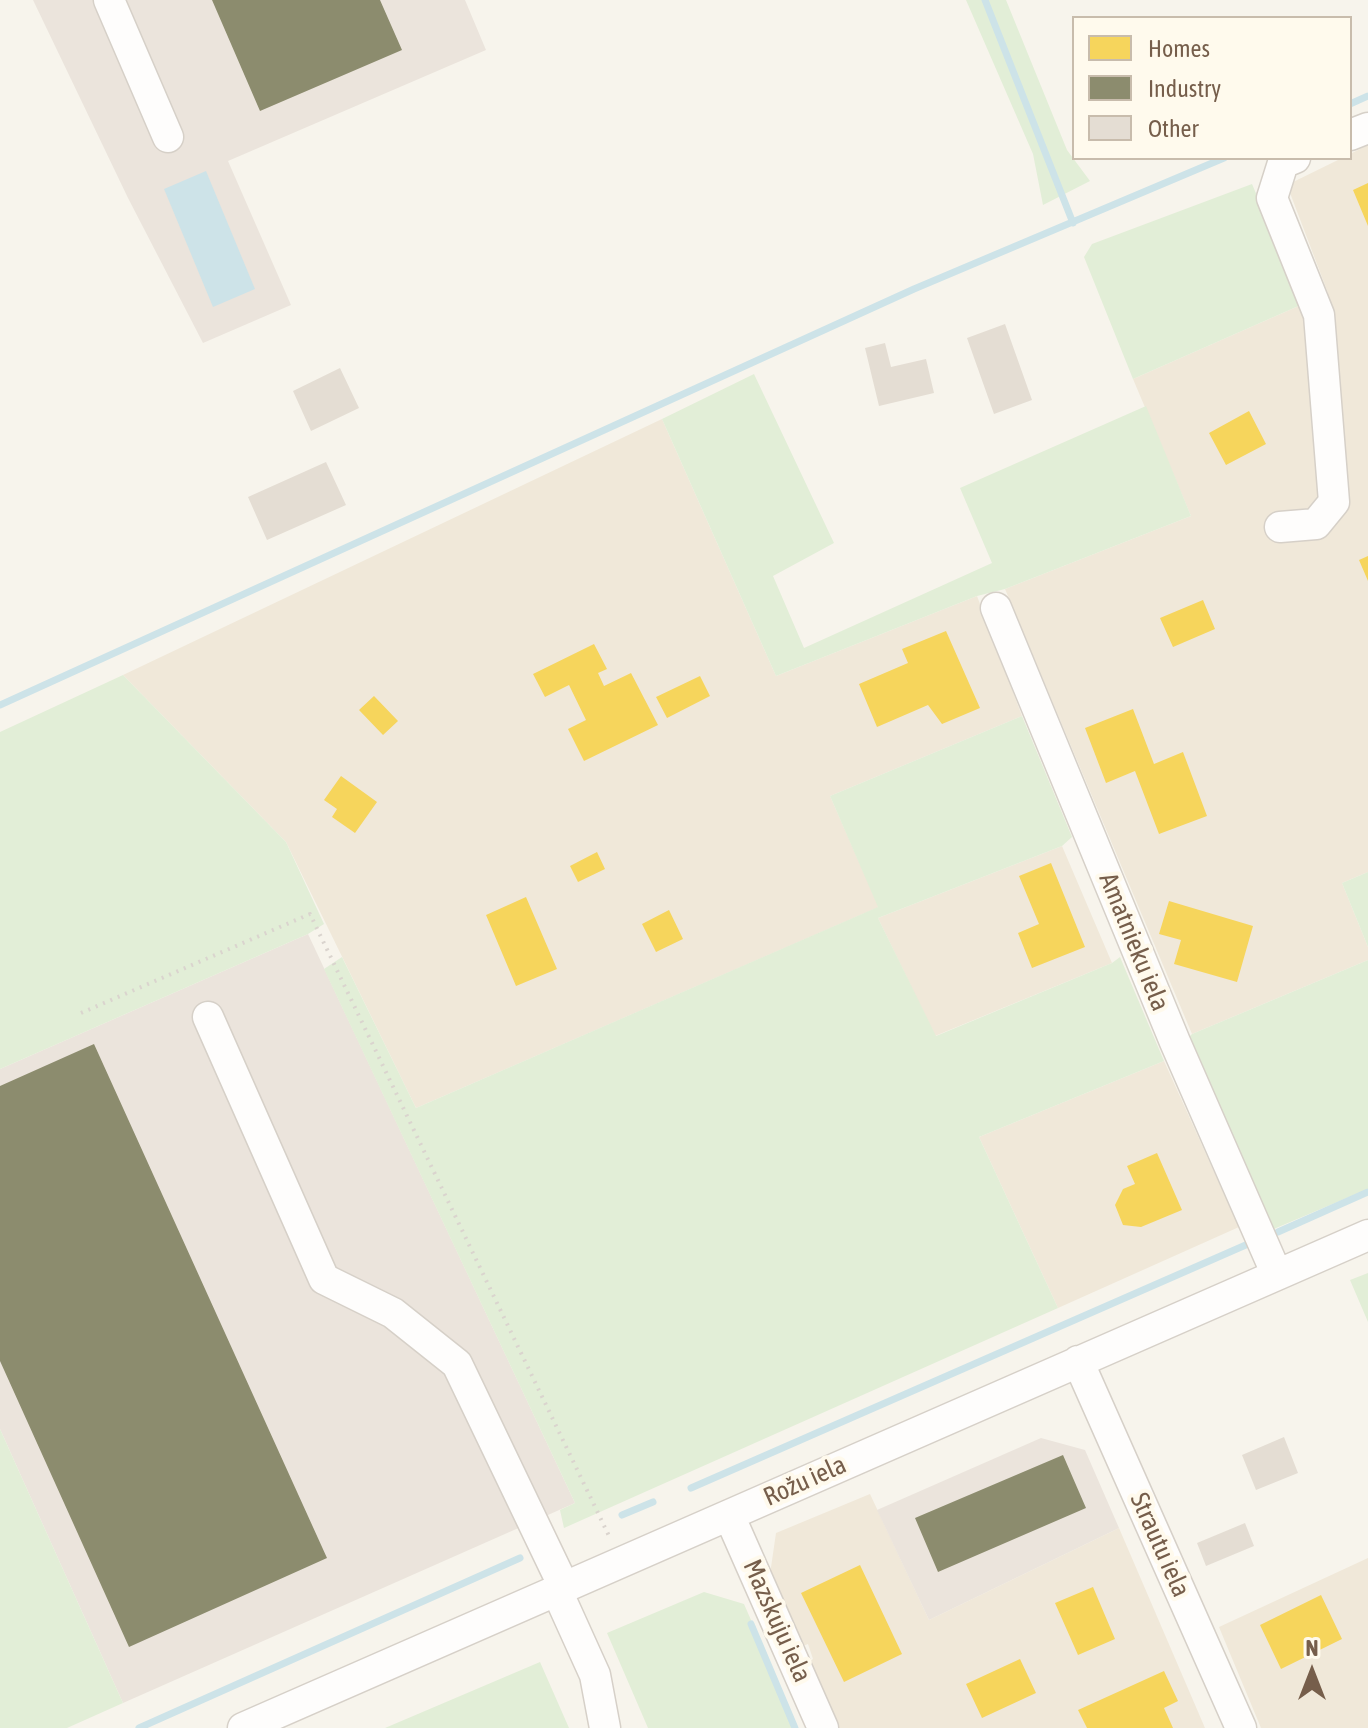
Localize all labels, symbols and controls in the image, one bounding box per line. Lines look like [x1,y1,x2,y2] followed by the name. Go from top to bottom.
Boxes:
[1072,16,1352,160] legend
[1148,35,1210,62] text: Homes
[1148,75,1221,102] text: Industry
[1148,115,1199,142] text: Other
[1092,869,1176,1015] street label: Amatnieku iela
[759,1449,851,1513] street label: Rožu iela
[1123,1488,1197,1602] street label: Strautu iela
[736,1555,818,1687] street label: Mazskuju iela
[1272,1632,1352,1712] north arrow
[1306,1635,1318,1661] text: N

